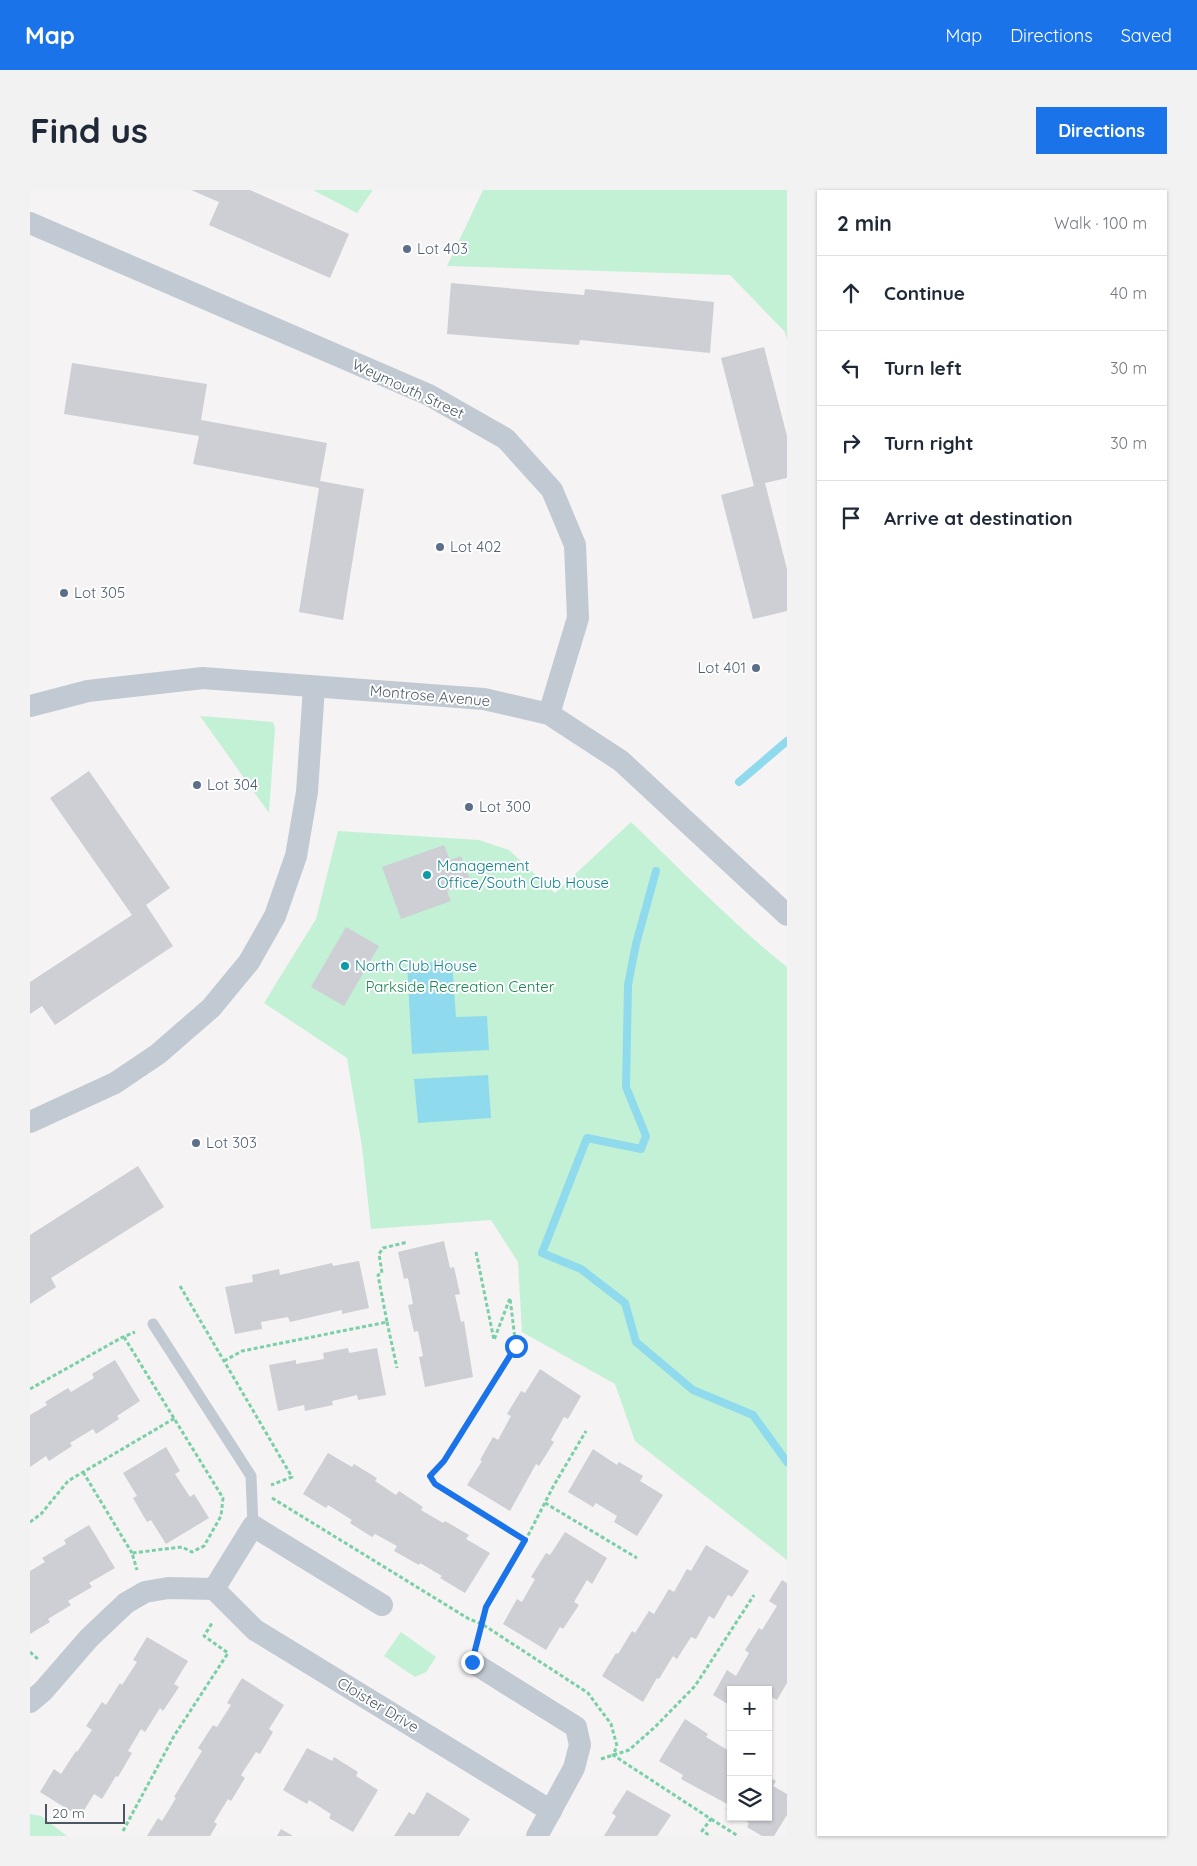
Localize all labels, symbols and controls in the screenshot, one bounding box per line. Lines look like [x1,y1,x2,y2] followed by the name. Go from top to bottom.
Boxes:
[25,20,75,50] text: Map
[945,24,982,47] text: Map
[1010,24,1093,47] text: Directions
[1121,24,1172,47] text: Saved
[1036,107,1167,154] button: Directions
[30,108,148,152] text: Find us
[837,210,892,236] text: 2 min
[1054,213,1147,233] text: Walk · 100 m
[417,239,468,258] place label: Lot 403
[401,243,413,255] marker: Lot 403
[837,279,865,307] icon: ahead
[884,281,965,305] text: Continue
[1110,283,1147,303] text: 40 m
[349,354,467,423] street label: Weymouth Street
[837,354,865,382] icon: left
[884,356,962,380] text: Turn left
[1110,358,1147,378] text: 30 m
[837,429,865,457] icon: right
[884,431,973,455] text: Turn right
[1110,433,1147,453] text: 30 m
[837,504,865,532] icon: arrive
[884,506,1073,530] text: Arrive at destination
[450,537,501,556] place label: Lot 402
[434,541,446,553] marker: Lot 402
[74,583,125,602] place label: Lot 305
[58,587,70,599] marker: Lot 305
[697,658,746,677] place label: Lot 401
[750,662,762,674] marker: Lot 401
[369,681,491,710] street label: Montrose Avenue
[207,775,258,794] place label: Lot 304
[191,779,203,791] marker: Lot 304
[479,797,531,816] place label: Lot 300
[463,801,475,813] marker: Lot 300
[437,856,609,892] place label: Management Office/South Club House
[421,869,433,881] marker: Management Office/South Club House
[355,956,477,975] place label: North Club House
[339,960,351,972] marker: North Club House
[365,977,555,996] park label: Parkside Recreation Center
[206,1133,257,1152] place label: Lot 303
[190,1137,202,1149] marker: Lot 303
[505,1335,528,1358] route start
[461,1651,484,1674] route end
[334,1673,423,1736] street label: Cloister Drive
[727,1686,772,1821] map controls
[727,1686,772,1731] button: +
[727,1731,772,1776] button: −
[727,1776,772,1821] button: layers
[45,1801,125,1824] scale bar
[52,1804,85,1822] text: 20 m

